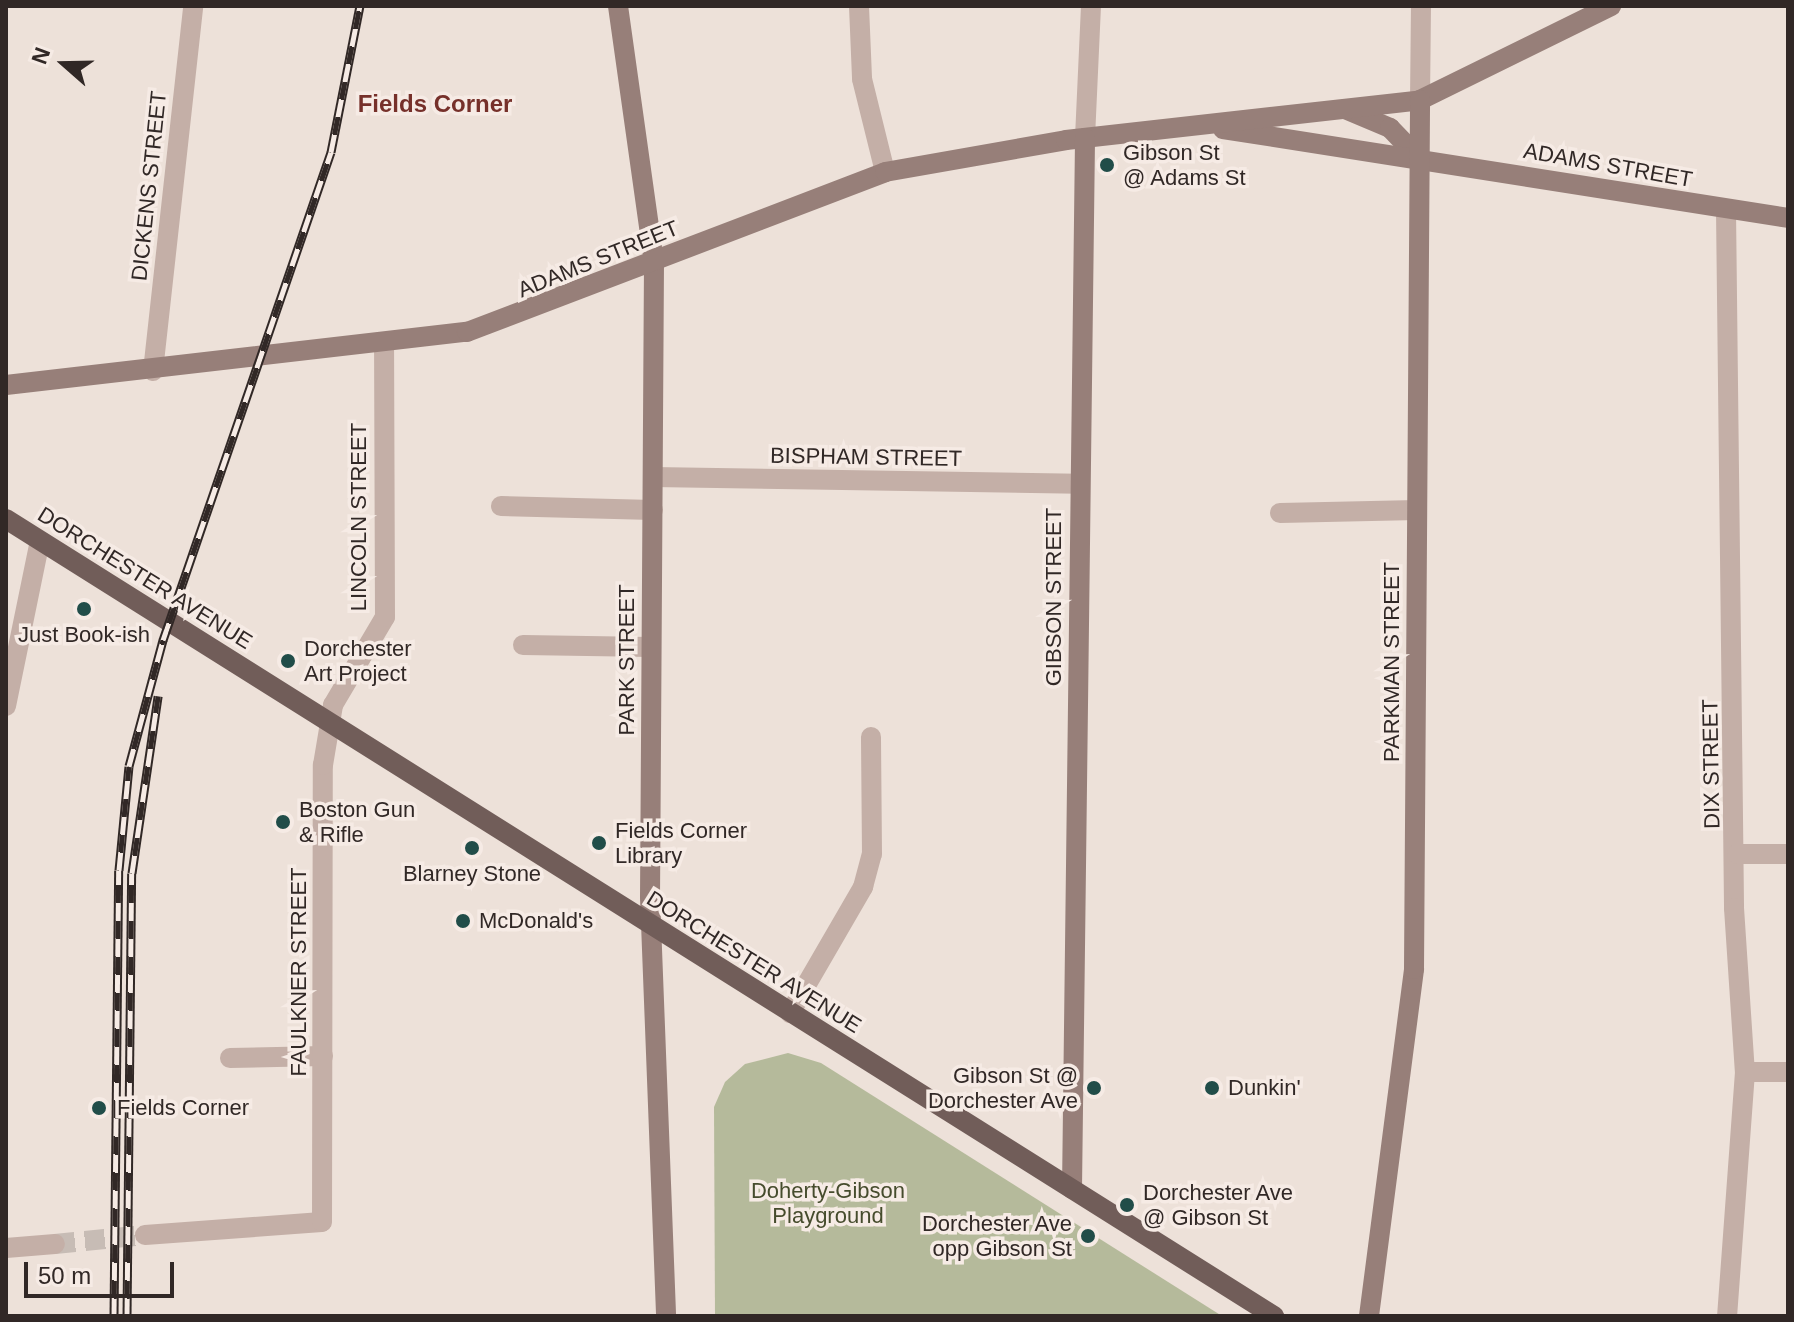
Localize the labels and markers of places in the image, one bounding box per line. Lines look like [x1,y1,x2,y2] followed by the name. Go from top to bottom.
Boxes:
[1123,139,1247,190] place label: Gibson St @ Adams St
[1098,156,1116,174] marker: Gibson St @ Adams St
[75,600,93,618] marker: Just Book-ish
[18,622,150,648] place label: Just Book-ish
[304,635,412,686] place label: Dorchester Art Project
[279,652,297,670] marker: Dorchester Art Project
[299,796,415,848] place label: Boston Gun & Rifle
[274,813,292,831] marker: Boston Gun & Rifle
[615,817,747,868] place label: Fields Corner Library
[590,834,608,852] marker: Fields Corner Library
[463,839,481,857] marker: Blarney Stone
[403,861,541,887] place label: Blarney Stone
[479,908,593,934] place label: McDonald's
[454,912,472,930] marker: McDonald's
[927,1062,1078,1114] place label: Gibson St @ Dorchester Ave
[1228,1075,1301,1101] place label: Dunkin'
[1085,1079,1103,1097] marker: Gibson St @ Dorchester Ave
[1203,1079,1221,1097] marker: Dunkin'
[117,1095,249,1121] place label: Fields Corner
[88,1097,110,1119] marker: Fields Corner
[1143,1179,1294,1230] place label: Dorchester Ave @ Gibson St
[1118,1196,1136,1214] marker: Dorchester Ave @ Gibson St
[921,1210,1072,1262] place label: Dorchester Ave opp Gibson St
[1079,1227,1097,1245] marker: Dorchester Ave opp Gibson St

